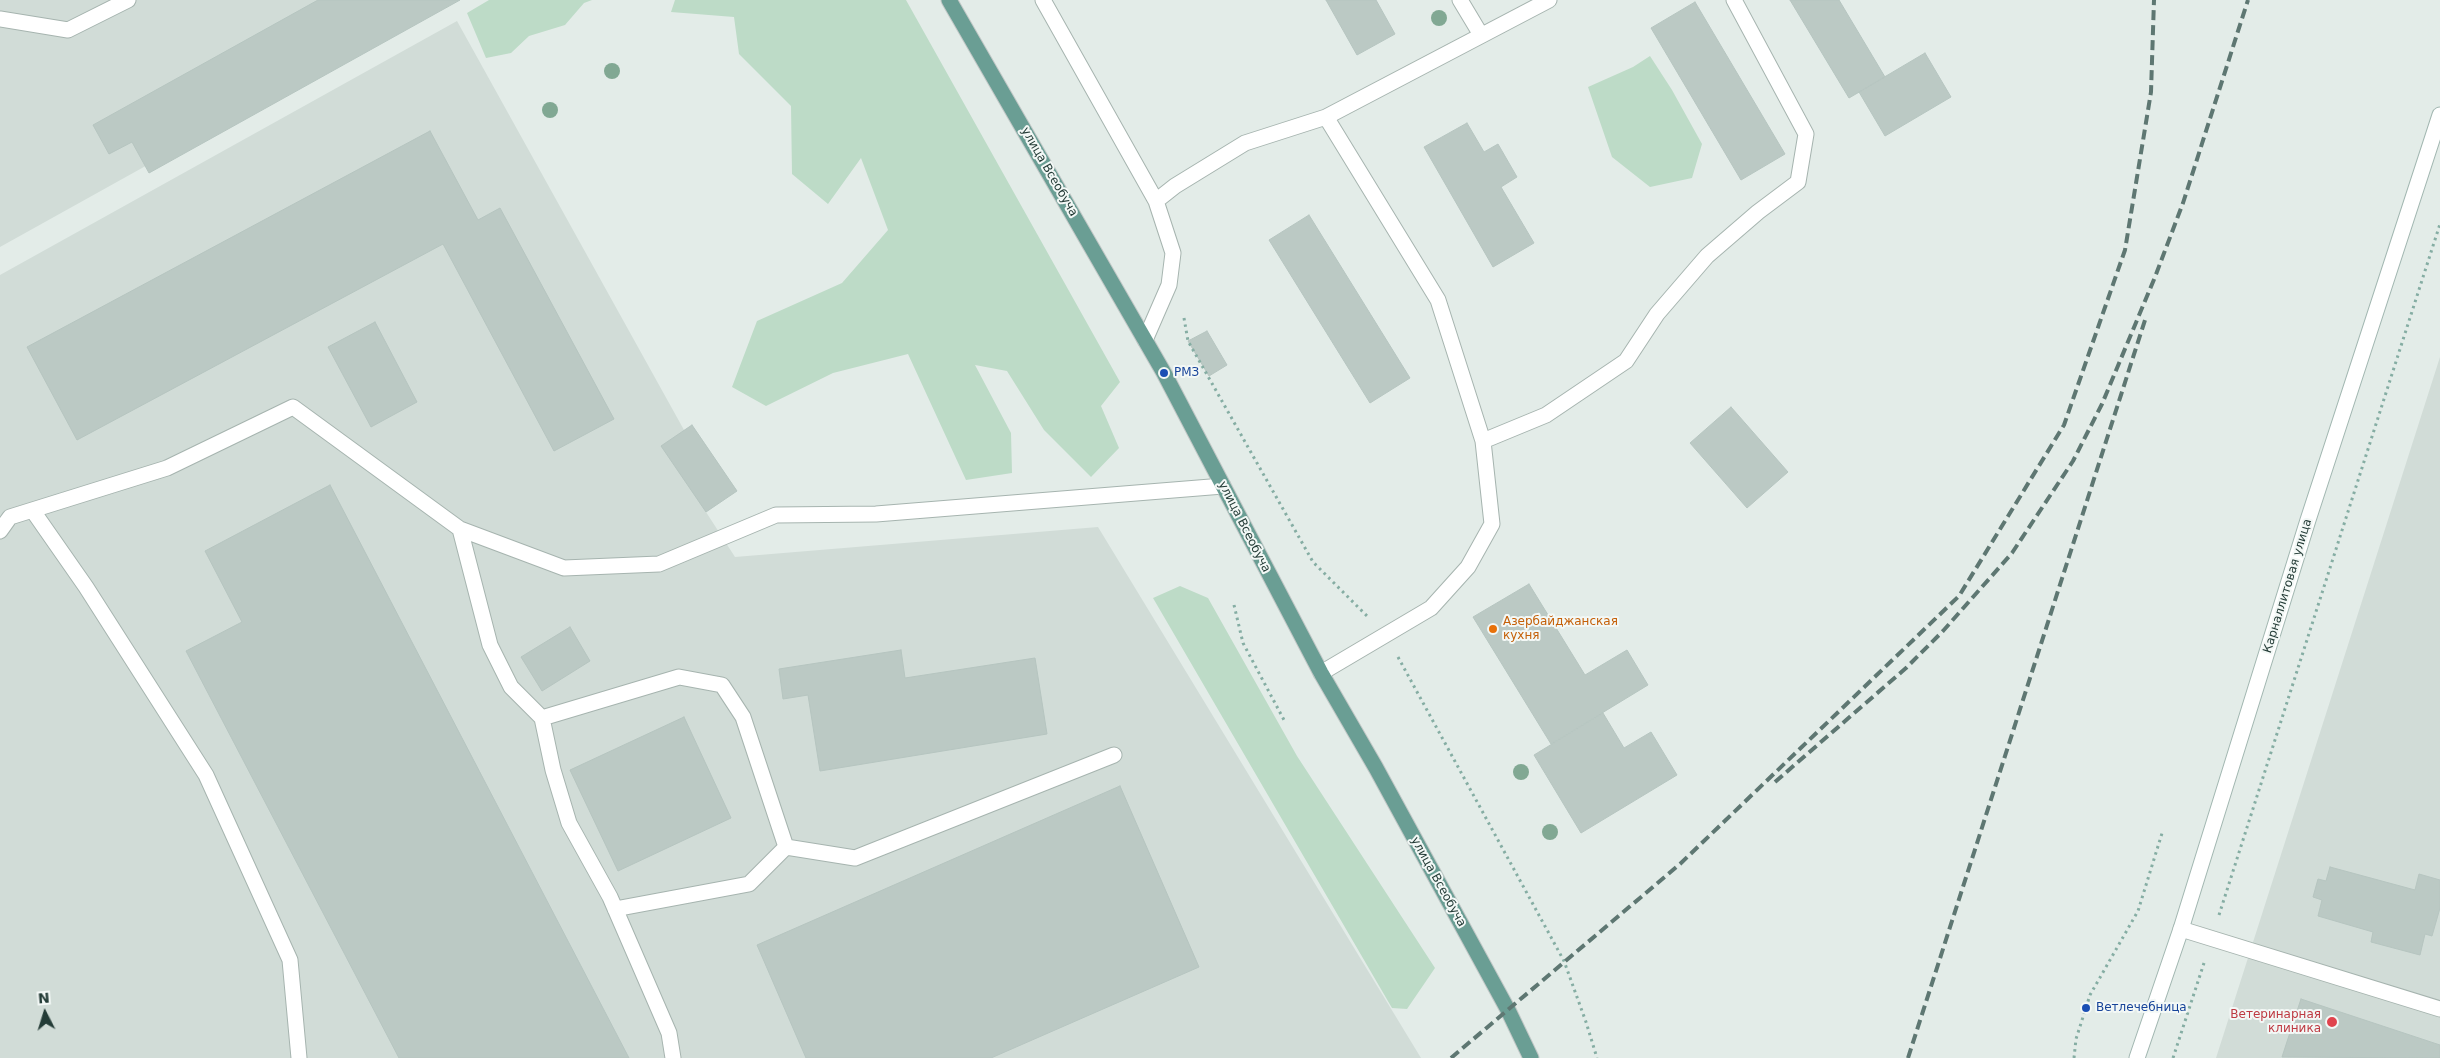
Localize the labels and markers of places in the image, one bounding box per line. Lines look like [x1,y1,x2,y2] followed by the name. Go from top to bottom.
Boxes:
[1174,366,1199,380] place label: РМЗ
[1158,367,1170,379] marker: РМЗ
[1503,615,1618,643] place label: Азербайджанская кухня
[1487,623,1499,635] marker: Азербайджанская кухня
[2096,1001,2187,1015] place label: Ветлечебница
[2080,1002,2092,1014] marker: Ветлечебница
[2230,1008,2321,1036] place label: Ветеринарная клиника
[2325,1015,2339,1029] marker: Ветеринарная клиника

